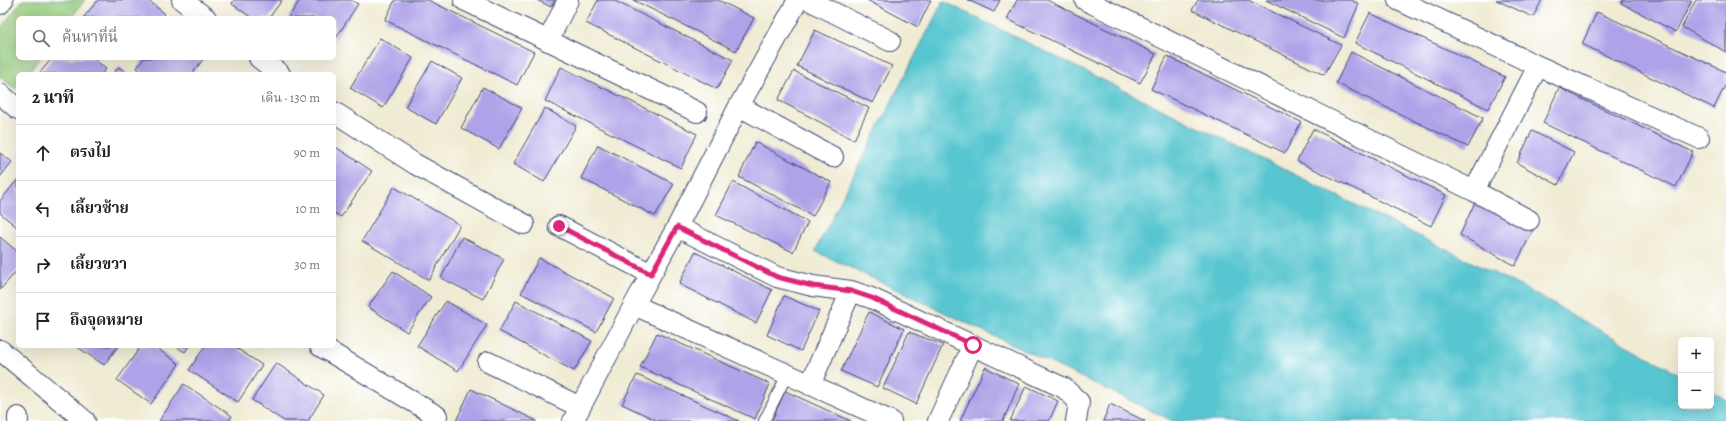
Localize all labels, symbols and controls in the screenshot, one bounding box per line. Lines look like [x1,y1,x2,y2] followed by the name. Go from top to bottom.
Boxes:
[16,16,336,60] search box
[30,27,52,49] icon: search
[62,27,118,47] text: ค้นหาที่นี่
[32,86,74,109] text: 2 นาที
[261,89,320,106] text: เดิน · 130 m
[32,142,54,164] icon: ahead
[70,142,111,162] text: ตรงไป
[294,144,320,161] text: 90 m
[32,198,54,220] icon: left
[70,198,129,218] text: เลี้ยวซ้าย
[295,200,320,217] text: 10 m
[550,217,568,235] route end
[32,254,54,276] icon: right
[70,254,127,274] text: เลี้ยวขวา
[294,256,320,273] text: 30 m
[32,310,54,332] icon: arrive
[70,310,143,330] text: ถึงจุดหมาย
[964,336,982,354] route start
[1678,337,1714,409] map controls
[1678,337,1714,373] button: +
[1678,373,1714,409] button: −

